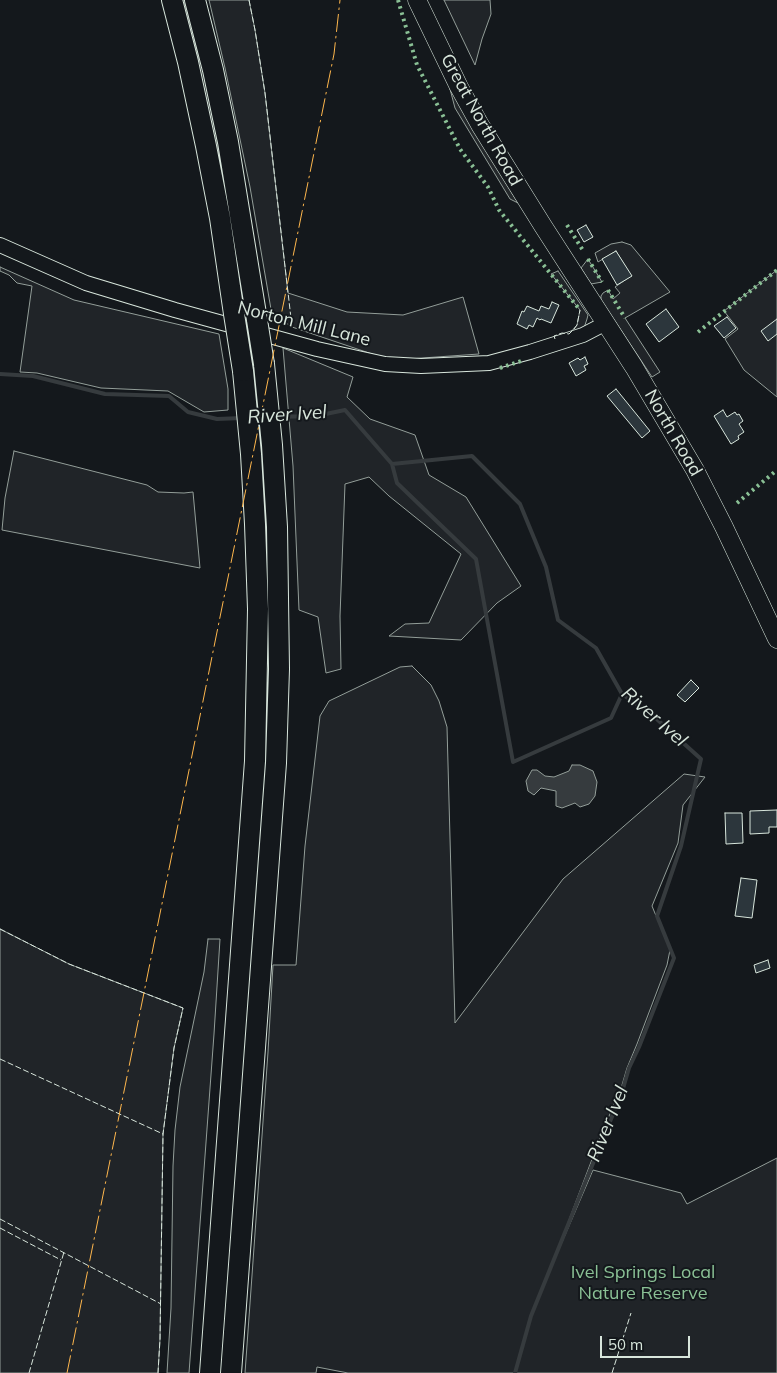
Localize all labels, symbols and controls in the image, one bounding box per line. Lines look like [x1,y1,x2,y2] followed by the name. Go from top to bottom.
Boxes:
[436,50,526,190] street label: Great North Road
[235,297,373,351] street label: Norton Mill Lane
[640,386,706,480] street label: North Road
[247,401,327,429] water label: River Ivel
[617,682,691,752] water label: River Ivel
[583,1083,633,1165] water label: River Ivel
[571,1262,715,1304] park label: Ivel Springs Local Nature Reserve
[602,1326,692,1358] scale bar
[608,1335,643,1354] text: 50 m

